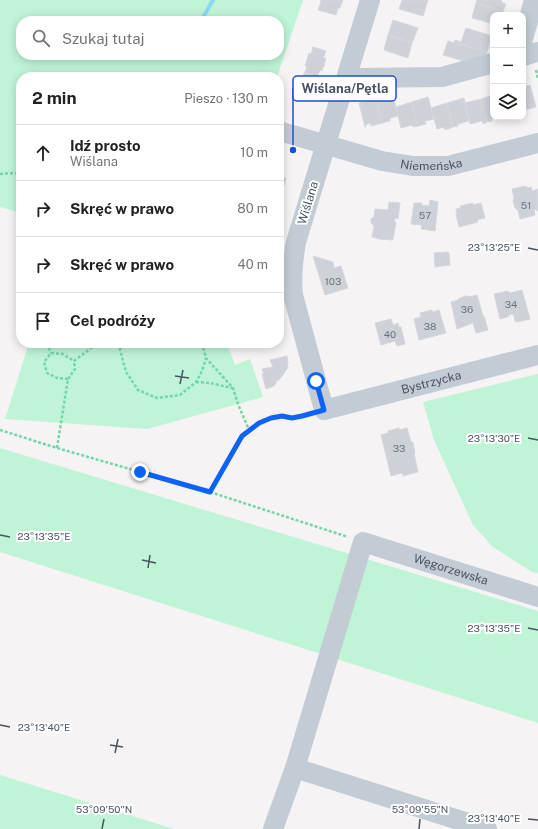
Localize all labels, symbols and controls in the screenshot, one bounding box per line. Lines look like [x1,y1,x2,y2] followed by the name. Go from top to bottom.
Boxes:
[490,12,526,120] map controls
[490,12,526,48] button: +
[16,16,284,60] search box
[30,27,52,49] icon: search
[62,30,145,47] text: Szukaj tutaj
[490,48,526,84] button: −
[293,76,396,101] callout: Wiślana/Pętla
[301,81,389,96] text: Wiślana/Pętla
[490,84,526,120] button: layers
[32,88,77,108] text: 2 min
[184,91,268,106] text: Pieszo · 130 m
[70,137,141,154] text: Idź prosto
[32,142,54,164] icon: ahead
[240,145,268,160] text: 10 m
[70,154,118,169] text: Wiślana
[399,156,464,173] street label: Niemeńska
[295,180,321,226] street label: Wiślana
[32,198,54,220] icon: right
[521,199,531,211] house number: 51
[70,200,174,217] text: Skręć w prawo
[237,201,268,216] text: 80 m
[419,209,431,221] house number: 57
[468,241,520,253] text: 23°13'25"E
[32,254,54,276] icon: right
[70,256,174,273] text: Skręć w prawo
[237,257,268,272] text: 40 m
[325,275,341,287] house number: 103
[505,298,517,310] house number: 34
[461,303,473,315] house number: 36
[32,310,54,332] icon: arrive
[70,312,155,329] text: Cel podróży
[424,320,436,332] house number: 38
[384,328,396,340] house number: 40
[400,368,463,397] street label: Bystrzycka
[307,372,325,390] route start
[468,432,520,444] text: 23°13'30"E
[393,442,405,454] house number: 33
[131,463,149,481] route end
[18,530,70,542] text: 23°13'35"E
[412,551,490,588] street label: Węgorzewska
[468,622,520,634] text: 23°13'35"E
[18,721,70,733] text: 23°13'40"E
[76,803,132,815] text: 53°09'50"N
[392,803,448,815] text: 53°09'55"N
[468,812,520,824] text: 23°13'40"E

